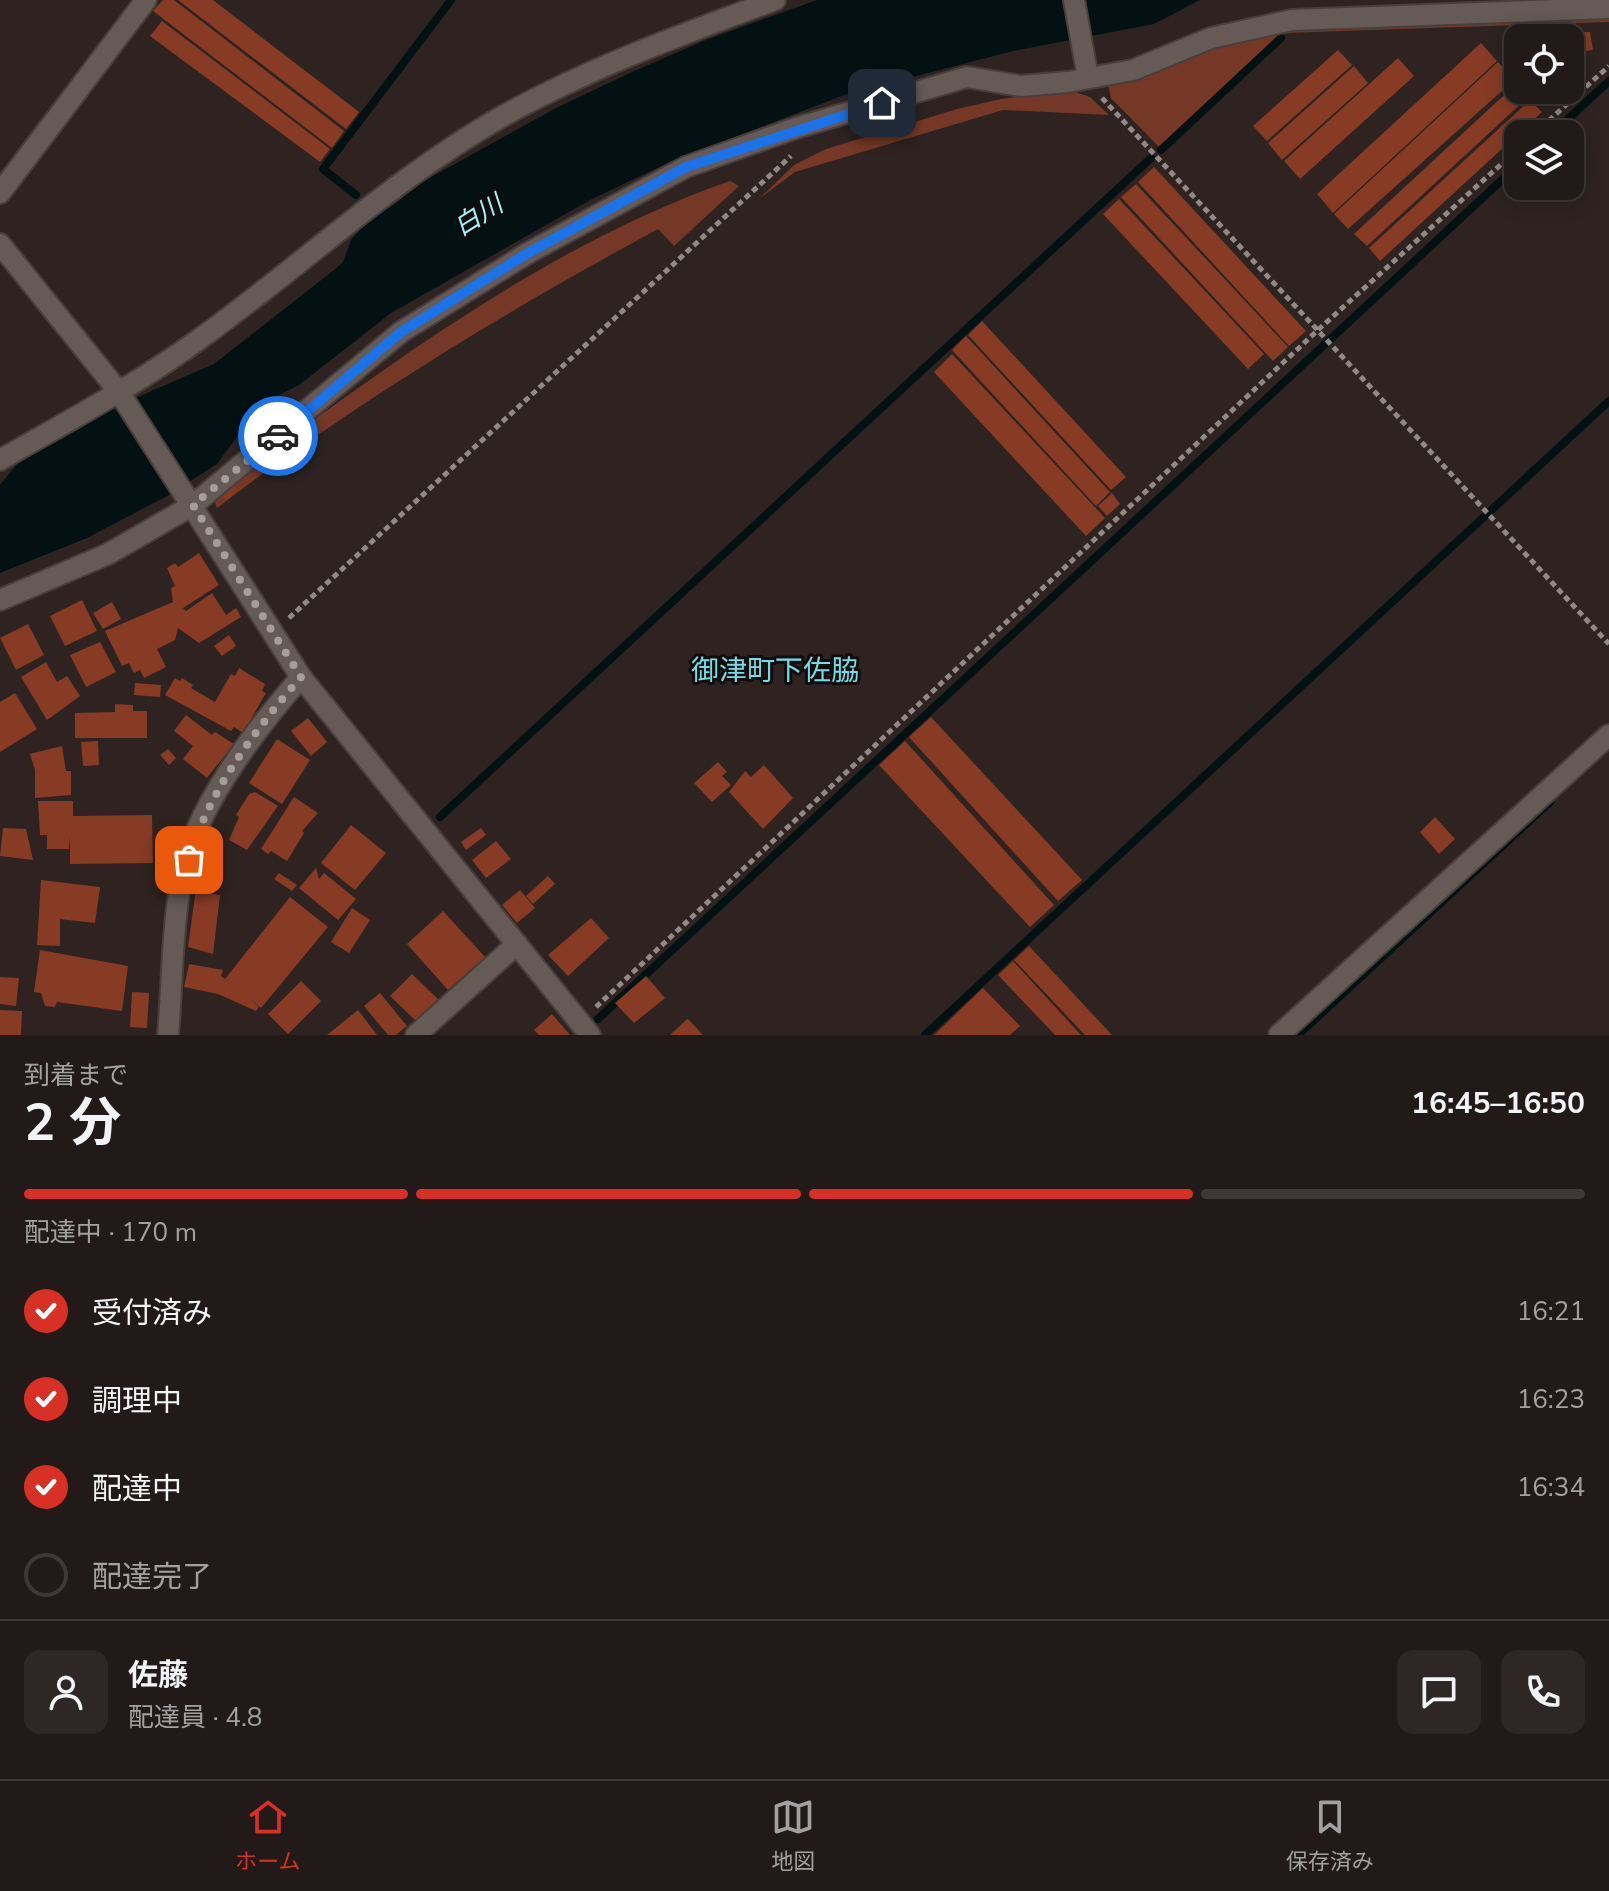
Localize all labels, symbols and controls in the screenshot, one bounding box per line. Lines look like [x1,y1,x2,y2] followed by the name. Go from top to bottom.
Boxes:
[1504,24,1584,200] map controls
[1504,24,1584,104] button: locate
[848,69,916,137] pin
[860,81,904,125] icon: home
[1504,120,1584,200] button: layers
[447,185,512,244] water label: 白川
[238,396,318,476] courier
[256,414,300,458] icon: car
[691,652,859,690] district label: 御津町下佐脇
[155,826,223,894] pin
[167,838,211,882] icon: bag
[24,1058,128,1093] text: 到着まで
[1411,1083,1585,1124] text: 16:45–16:50
[24,1087,121,1158] text: 2 分
[24,1215,197,1250] text: 配達中 · 170 m
[24,1289,68,1333] icon: check
[92,1293,212,1334] text: 受付済み
[1517,1294,1585,1329] text: 16:21
[24,1377,68,1421] icon: check
[92,1381,182,1422] text: 調理中
[1517,1382,1585,1417] text: 16:23
[24,1465,68,1509] icon: check
[92,1469,182,1510] text: 配達中
[1517,1470,1585,1505] text: 16:34
[92,1557,212,1598] text: 配達完了
[24,1650,108,1734] button: person
[1397,1650,1481,1734] button: chat
[1501,1650,1585,1734] button: phone
[128,1655,188,1696] text: 佐藤
[128,1700,262,1735] text: 配達員 · 4.8
[235,1795,301,1877] tab: ホーム
[771,1795,815,1877] tab: 地図
[1286,1795,1374,1877] tab: 保存済み

